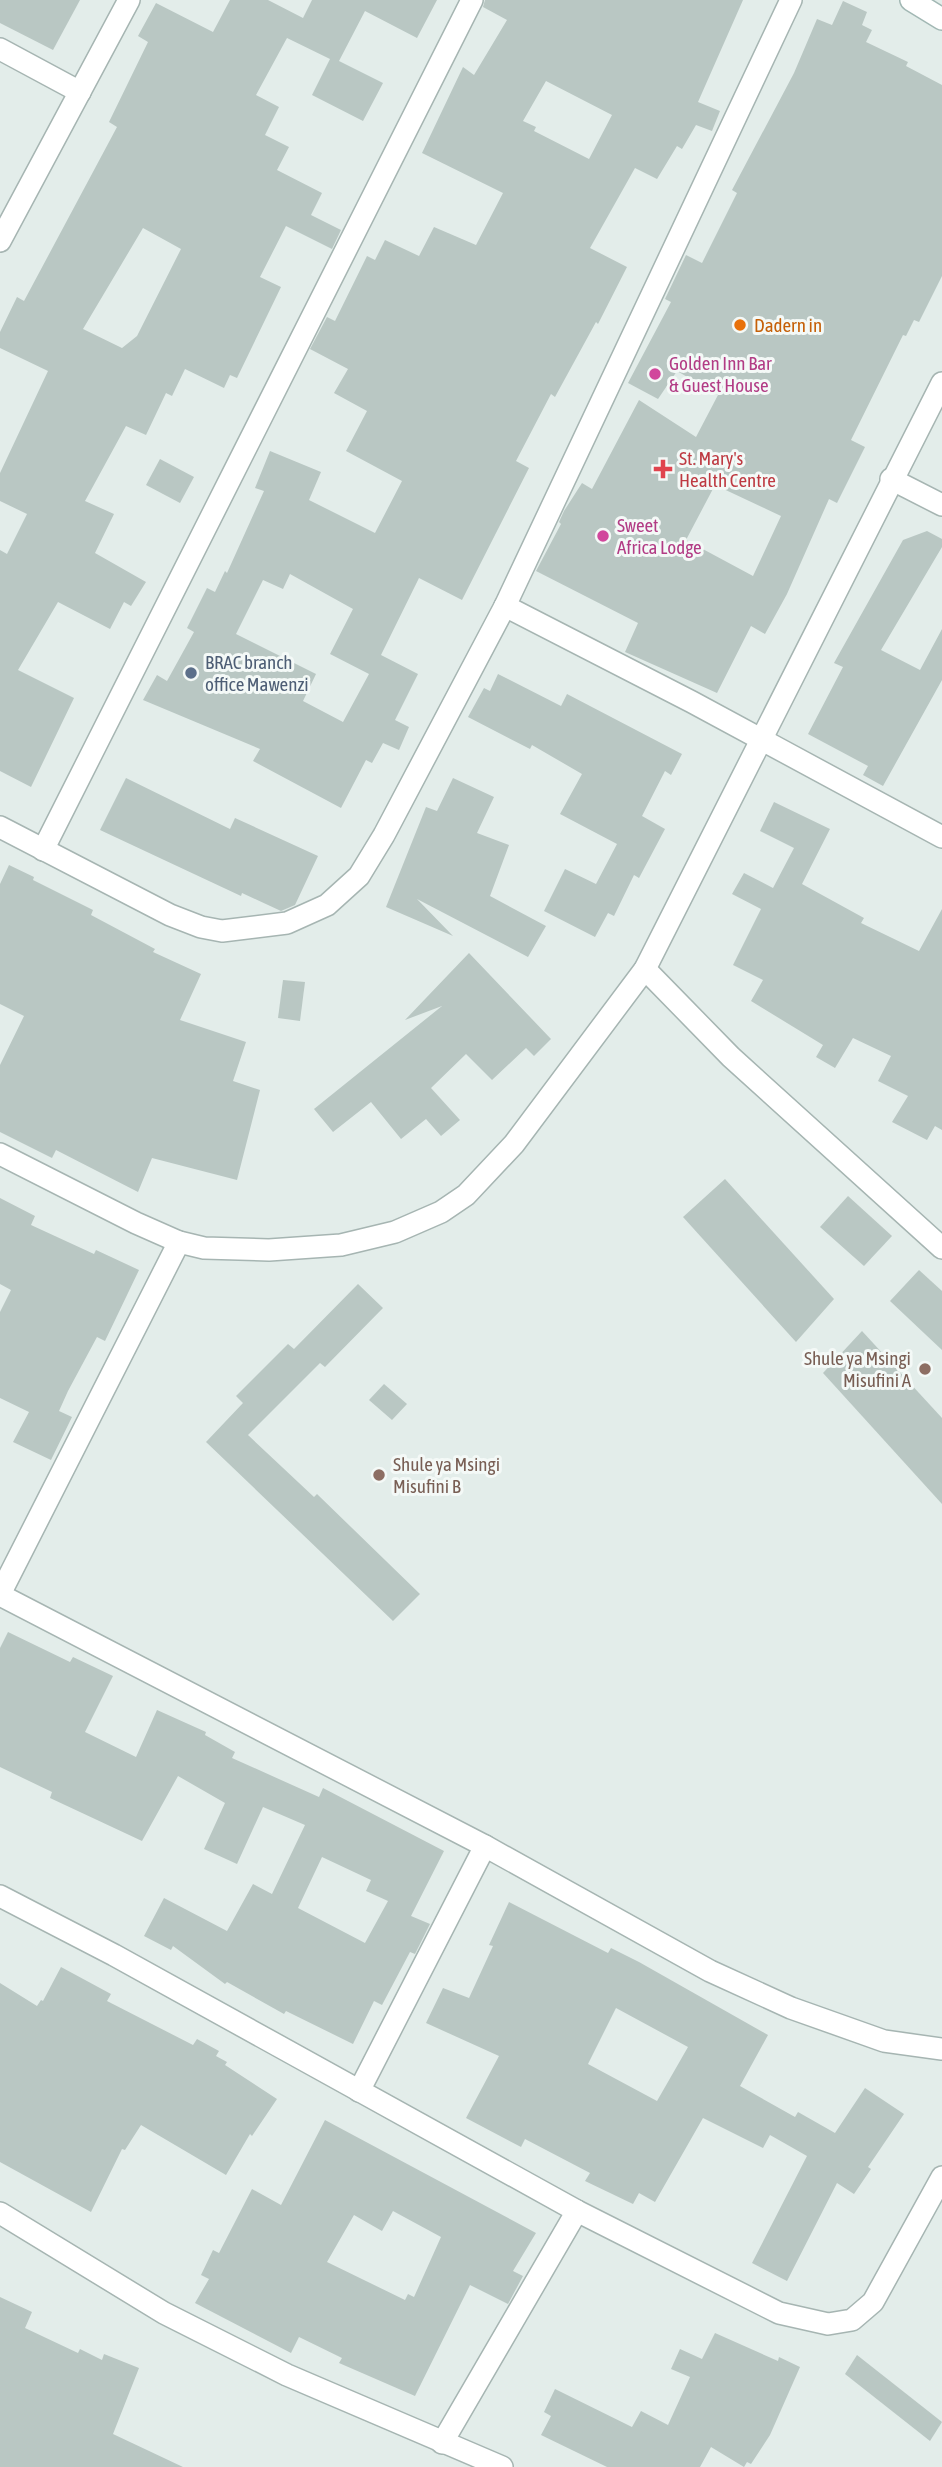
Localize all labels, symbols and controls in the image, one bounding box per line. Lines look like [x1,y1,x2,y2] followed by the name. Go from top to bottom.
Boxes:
[754,314,822,336] place label: Dadern in
[732,317,748,333] marker: Dadern in
[669,352,772,396] place label: Golden Inn Bar & Guest House
[647,366,663,382] marker: Golden Inn Bar & Guest House
[679,447,776,491] place label: St. Mary's Health Centre
[653,459,673,479] marker: St. Mary's Health Centre
[617,514,702,558] place label: Sweet Africa Lodge
[595,528,611,544] marker: Sweet Africa Lodge
[205,651,309,695] place label: BRAC branch office Mawenzi
[183,665,199,681] marker: BRAC branch office Mawenzi
[804,1347,912,1391] place label: Shule ya Msingi Misufini A
[917,1361,933,1377] marker: Shule ya Msingi Misufini A
[393,1453,500,1497] place label: Shule ya Msingi Misufini B
[371,1467,387,1483] marker: Shule ya Msingi Misufini B

